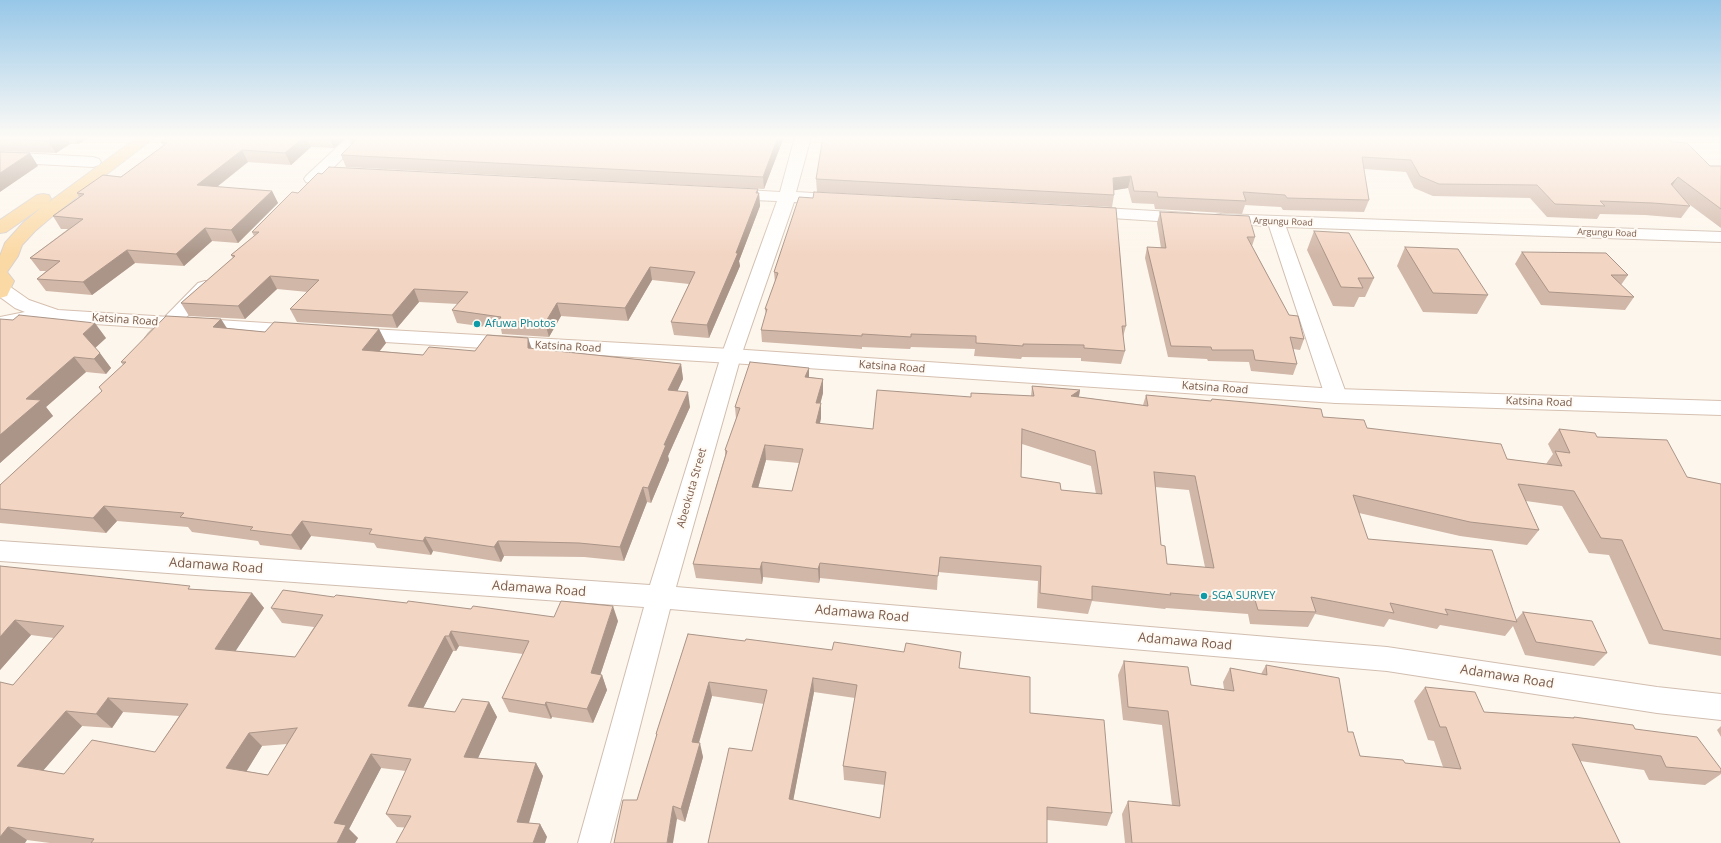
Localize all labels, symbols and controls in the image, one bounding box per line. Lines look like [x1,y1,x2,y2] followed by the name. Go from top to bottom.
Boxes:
[1253,216,1313,228] street label: Argungu Road
[1577,227,1637,239] street label: Argungu Road
[91,311,159,329] street label: Katsina Road
[485,317,556,331] place label: Afuwa Photos
[472,319,482,329] marker: Afuwa Photos
[534,339,602,355] street label: Katsina Road
[858,358,926,376] street label: Katsina Road
[1181,379,1249,397] street label: Katsina Road
[1505,394,1573,410] street label: Katsina Road
[674,446,710,530] street label: Abeokuta Street
[168,555,264,577] street label: Adamawa Road
[491,578,587,600] street label: Adamawa Road
[1212,589,1276,603] place label: SGA SURVEY
[1199,591,1209,601] marker: SGA SURVEY
[814,602,910,626] street label: Adamawa Road
[1137,630,1233,654] street label: Adamawa Road
[1459,662,1555,692] street label: Adamawa Road

